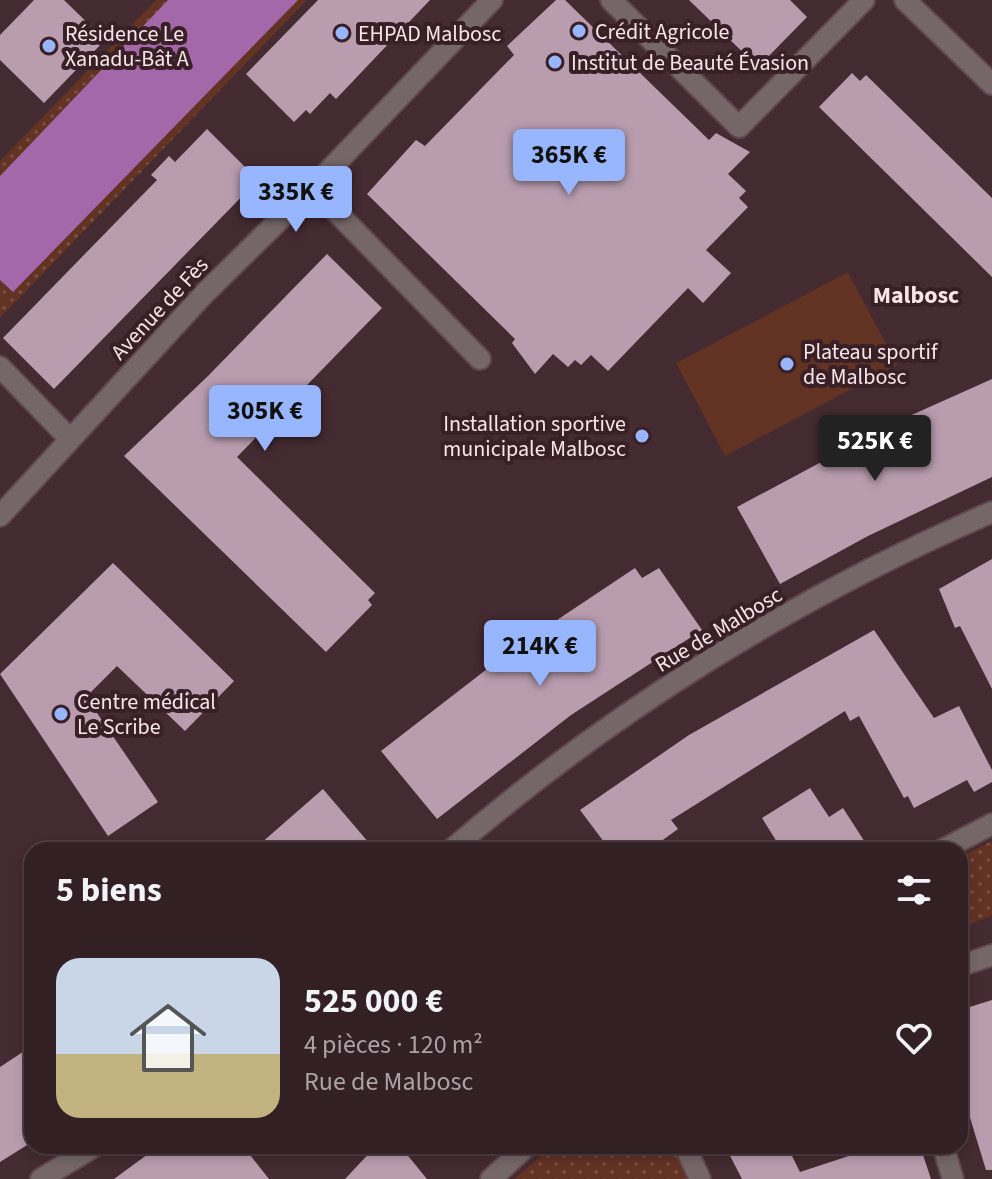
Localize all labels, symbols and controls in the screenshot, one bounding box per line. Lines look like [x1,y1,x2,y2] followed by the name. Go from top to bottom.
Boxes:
[595,16,730,48] place label: Crédit Agricole
[65,18,189,75] place label: Résidence Le Xanadu-Bât A
[358,18,501,50] place label: EHPAD Malbosc
[570,22,588,40] marker: Crédit Agricole
[333,24,351,42] marker: EHPAD Malbosc
[40,37,58,55] marker: Résidence Le Xanadu-Bât A
[571,47,809,79] place label: Institut de Beauté Évasion
[546,53,564,71] marker: Institut de Beauté Évasion
[504,129,634,197] pin: 365K €
[531,136,607,173] text: 365K €
[231,166,361,234] pin: 335K €
[258,173,334,210] text: 335K €
[104,250,216,367] street label: Avenue de Fès
[873,278,959,313] district label: Malbosc
[803,336,939,393] place label: Plateau sportif de Malbosc
[778,355,796,373] marker: Plateau sportif de Malbosc
[200,385,330,453] pin: 305K €
[227,392,303,429] text: 305K €
[443,408,626,465] place label: Installation sportive municipale Malbosc
[810,415,940,483] pin: 525K €
[837,422,913,459] text: 525K €
[633,427,651,445] marker: Installation sportive municipale Malbosc
[649,579,788,680] street label: Rue de Malbosc
[475,620,605,688] pin: 214K €
[502,627,578,664] text: 214K €
[77,686,216,743] place label: Centre médical Le Scribe
[52,705,70,723] marker: Centre médical Le Scribe
[56,866,162,915] text: 5 biens
[892,868,936,912] icon: filters
[304,977,443,1026] text: 525 000 €
[120,990,216,1086] icon: home
[892,1016,936,1060] icon: heart
[304,1026,483,1063] text: 4 pièces · 120 m²
[304,1063,473,1100] text: Rue de Malbosc

